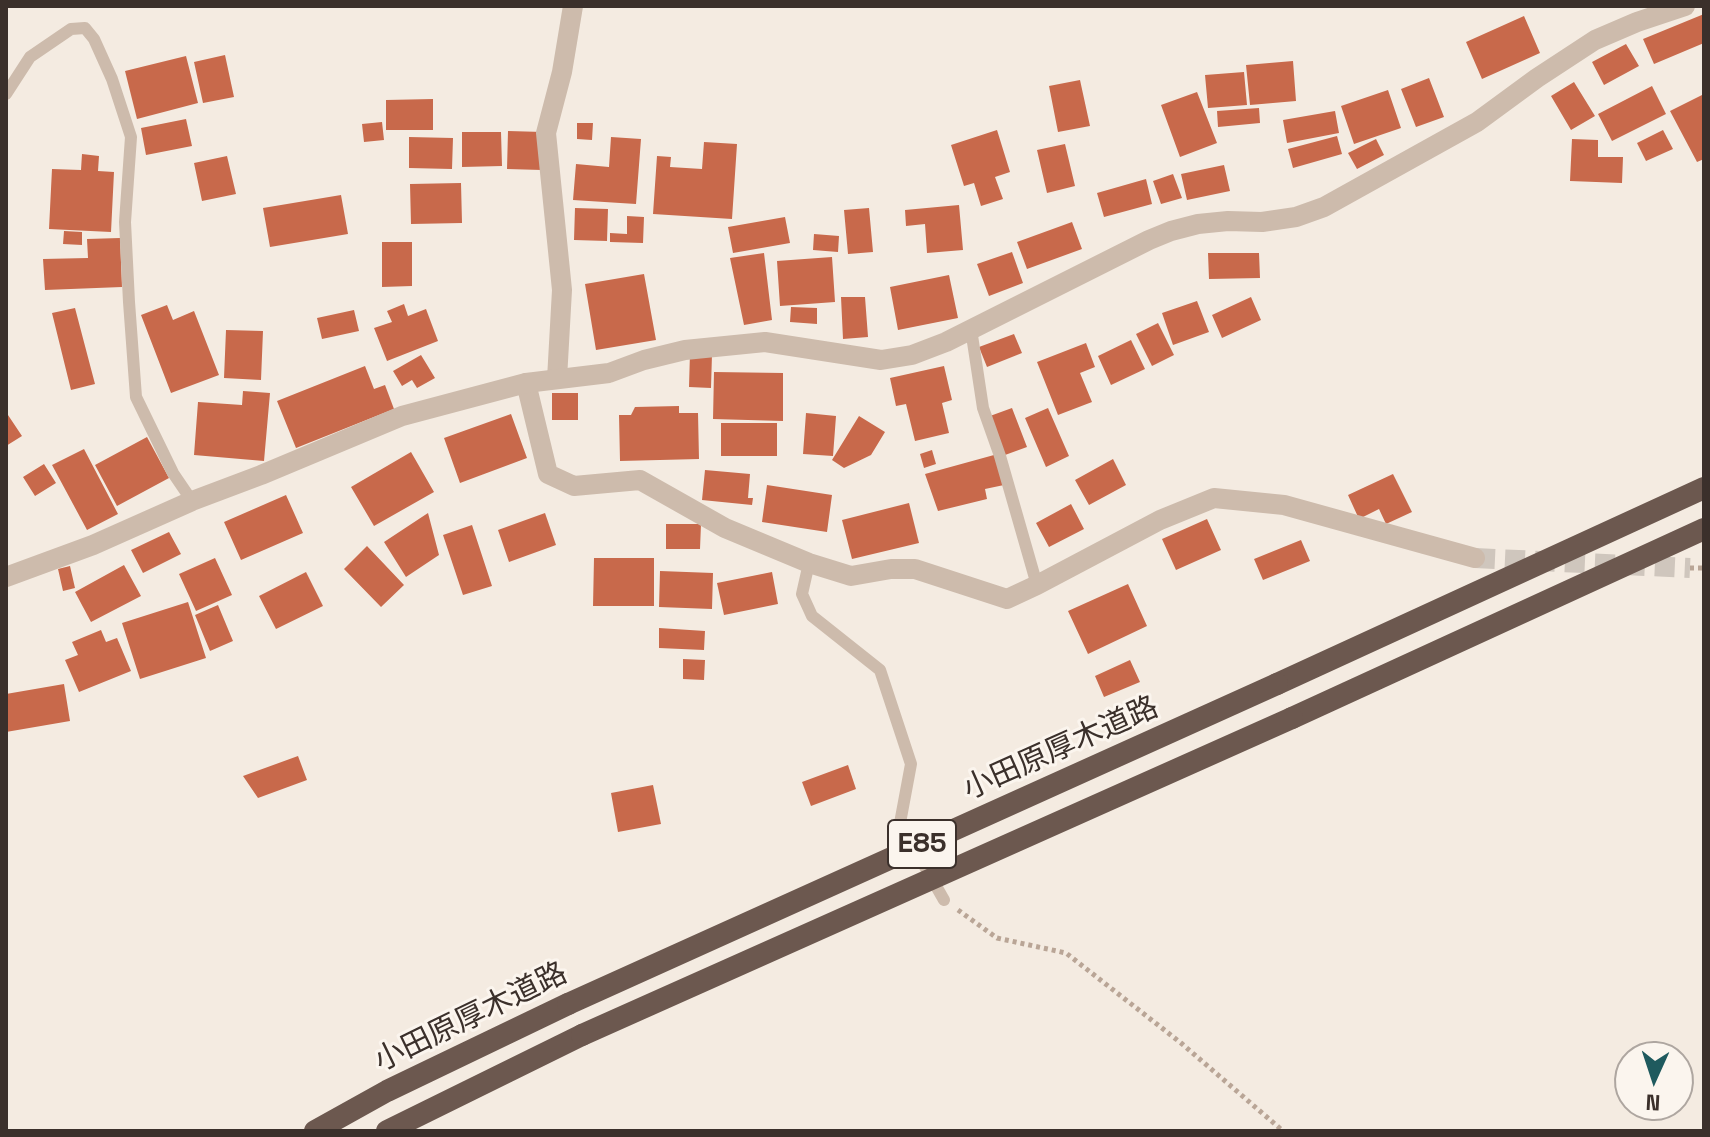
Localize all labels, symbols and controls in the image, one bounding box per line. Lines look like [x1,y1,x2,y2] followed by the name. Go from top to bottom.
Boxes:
[958,690,1164,808] street label: 小田原厚木道路
[888,820,956,868] road number: E85
[369,956,573,1080] street label: 小田原厚木道路
[1614,1041,1694,1121] north arrow
[1645,1089,1661,1117] text: N

